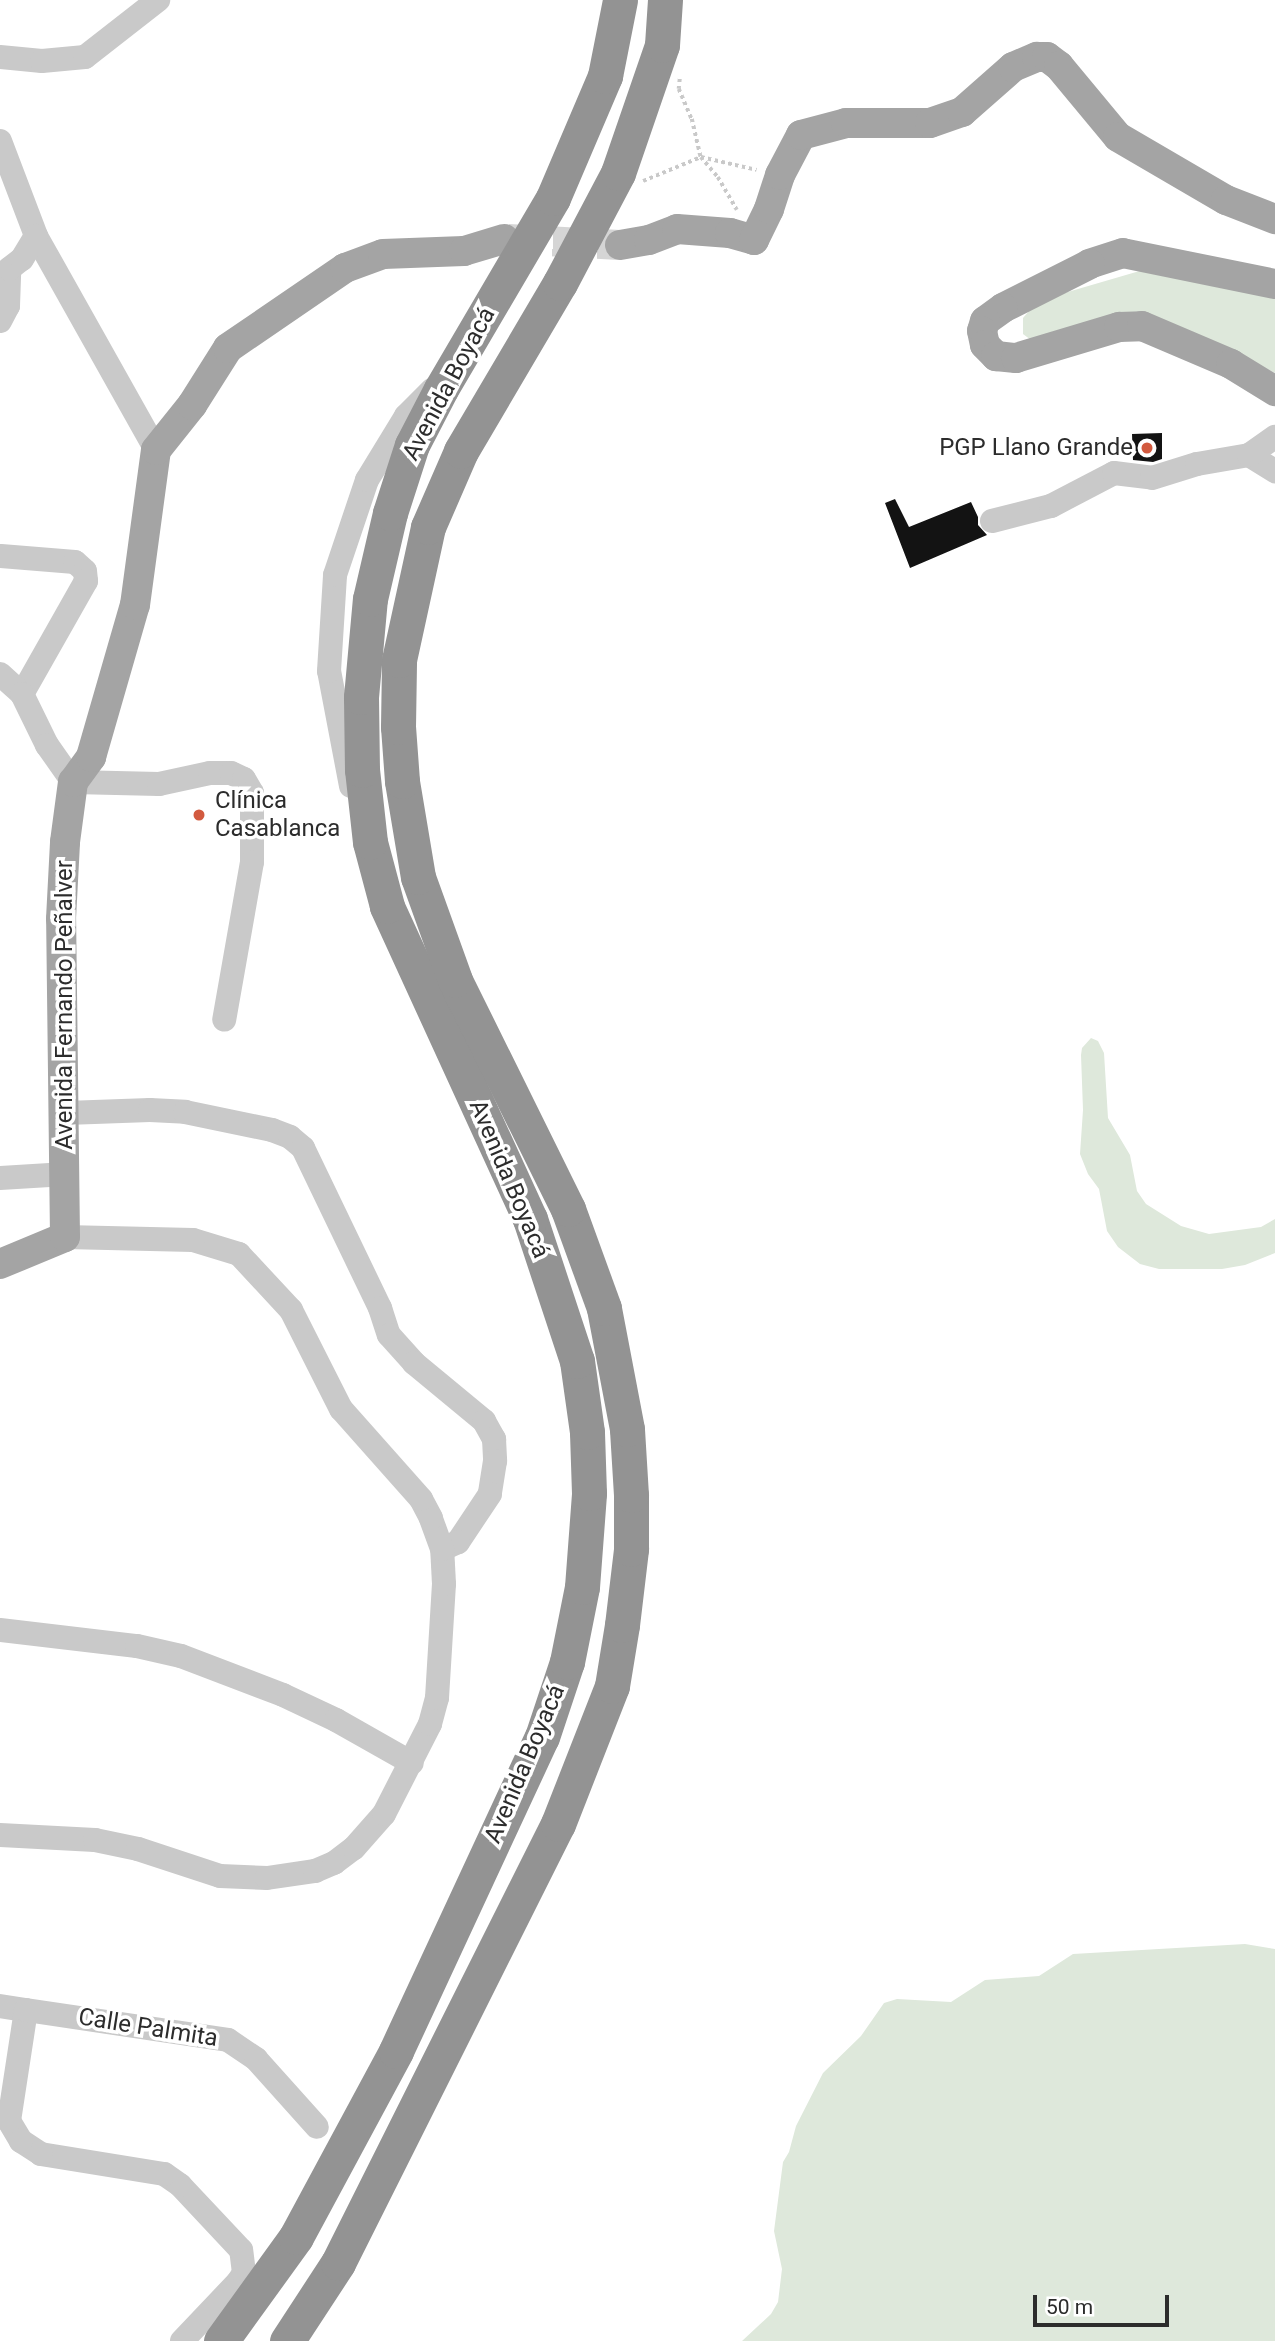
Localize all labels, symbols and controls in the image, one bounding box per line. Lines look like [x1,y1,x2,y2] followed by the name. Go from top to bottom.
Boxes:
[397,303,501,465] street label: Avenida Boyacá
[939,434,1133,462] place label: PGP Llano Grande
[1139,440,1155,456] marker: PGP Llano Grande
[215,787,340,843] place label: Clínica Casablanca
[189,805,209,825] marker: Clínica Casablanca
[51,860,79,1150] street label: Avenida Fernando Peñalver
[463,1095,555,1263] street label: Avenida Boyacá
[479,1680,571,1848] street label: Avenida Boyacá
[76,2003,220,2053] street label: Calle Palmita
[1037,2282,1174,2326] scale bar
[1046,2295,1093,2319] text: 50 m

